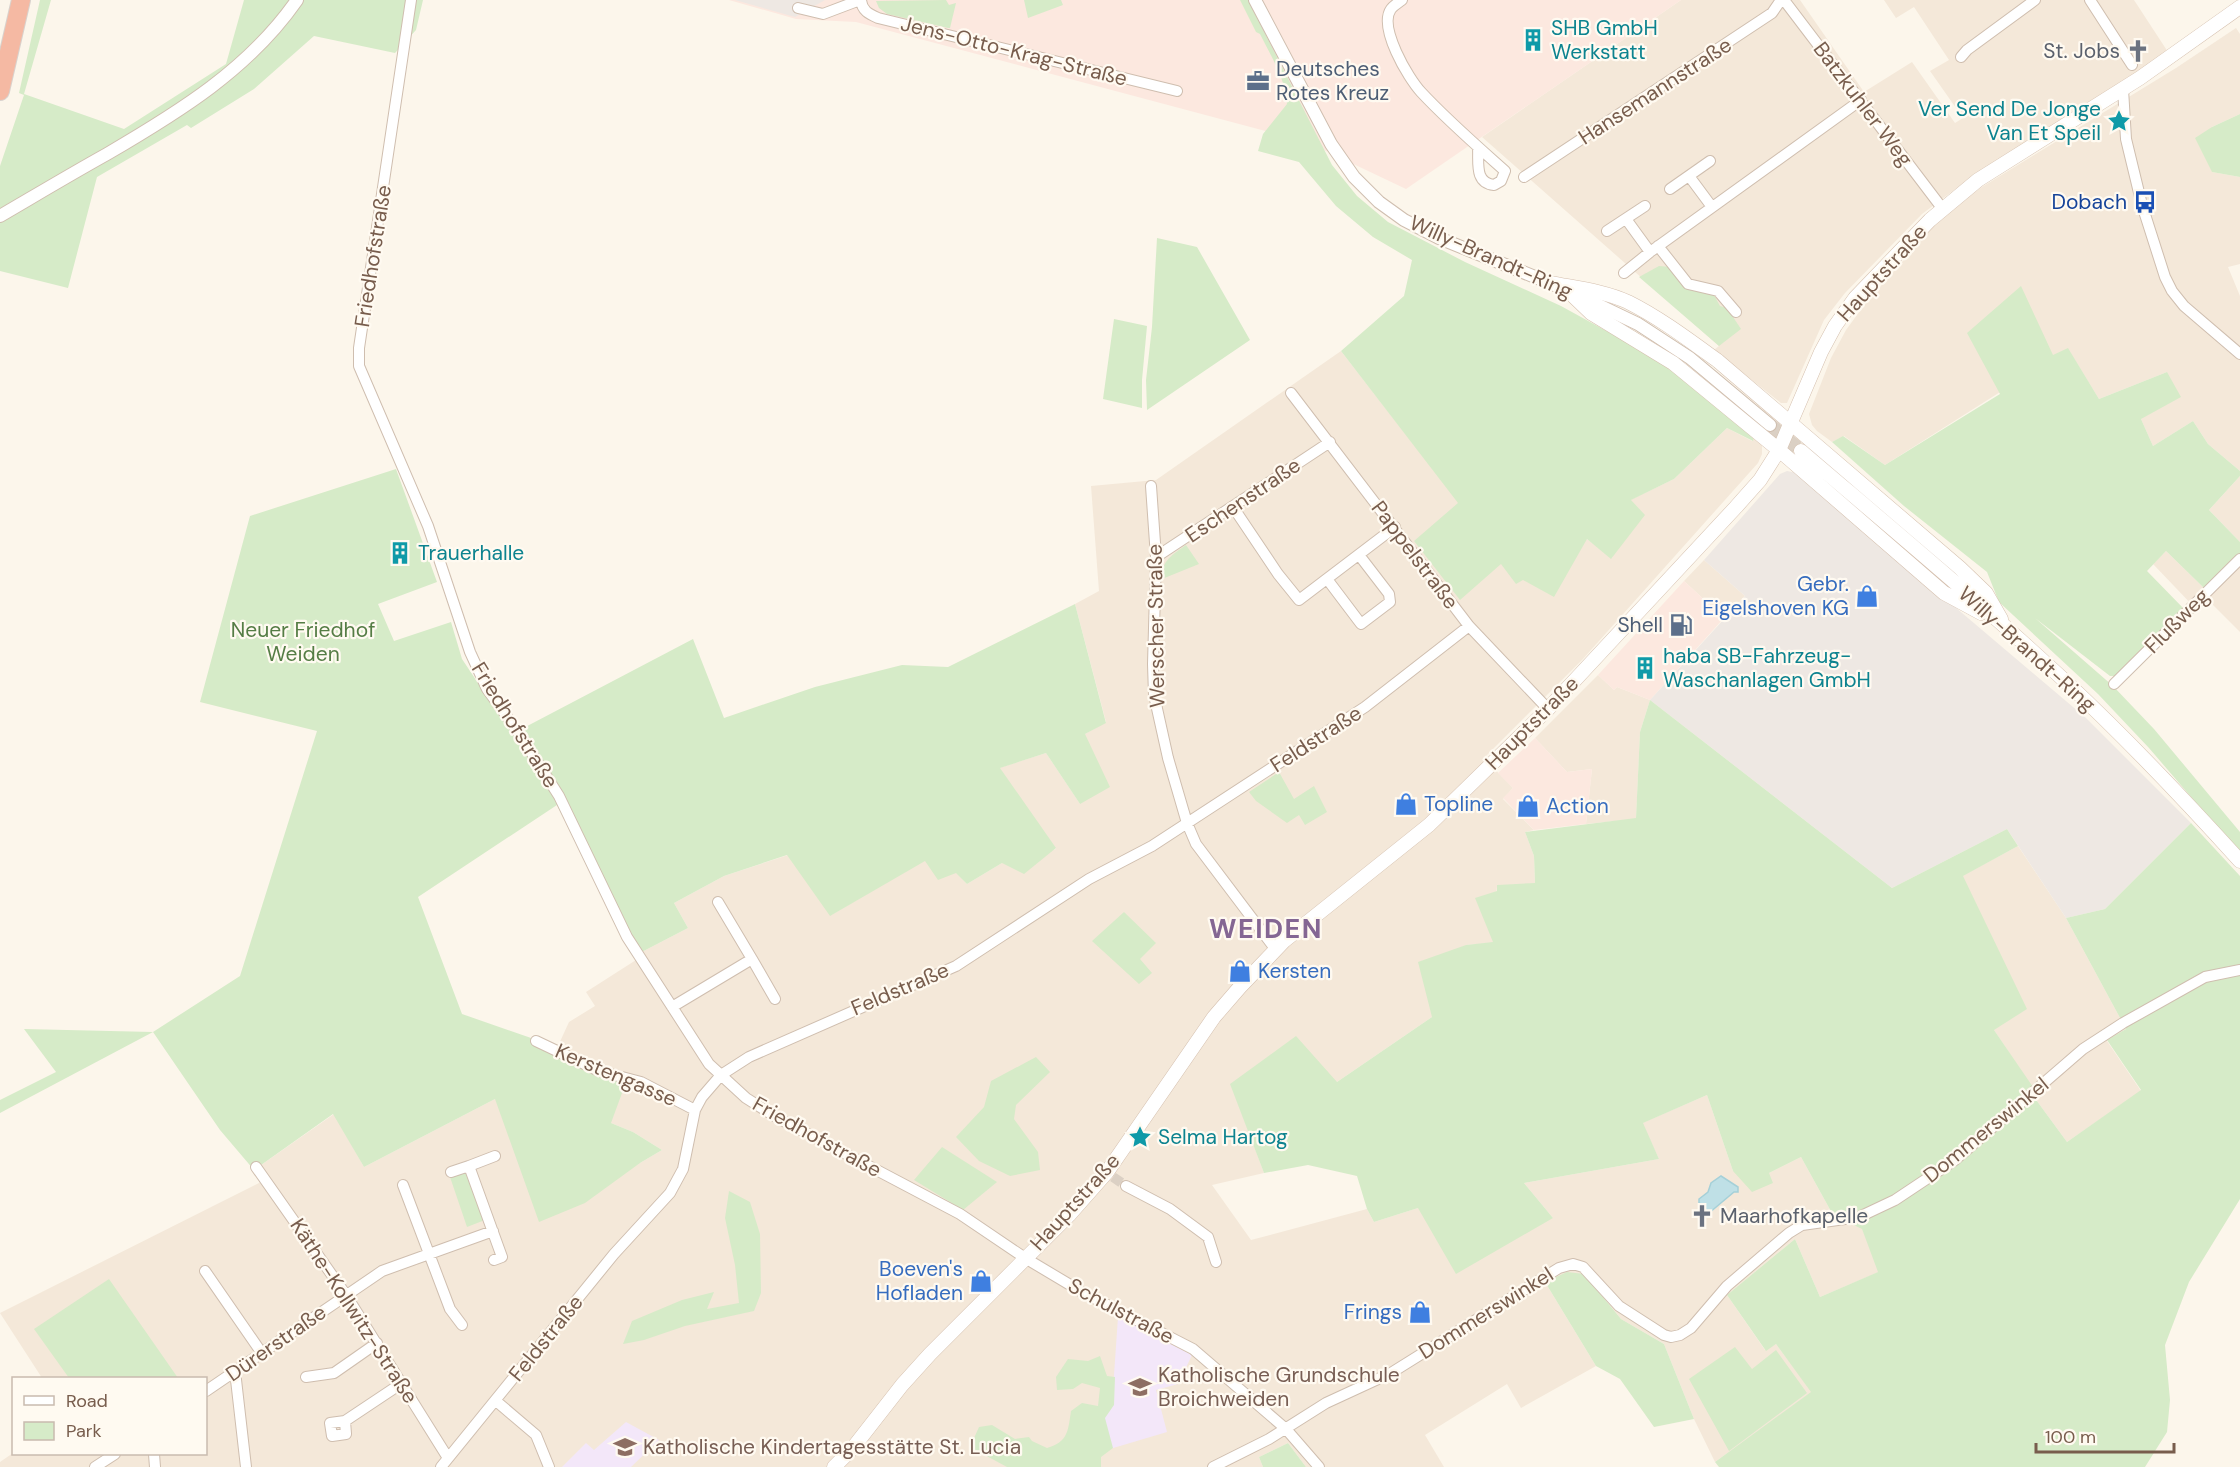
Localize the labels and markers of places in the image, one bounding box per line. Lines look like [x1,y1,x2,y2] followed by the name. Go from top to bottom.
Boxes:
[1551,14,1658,66] place label: SHB GmbH Werkstatt
[1520,27,1546,53] building icon: SHB GmbH Werkstatt
[2043,37,2120,65] place label: St. Jobs
[2125,38,2151,64] church icon: St. Jobs
[1276,55,1389,107] place label: Deutsches Rotes Kreuz
[1245,68,1271,94] office icon: Deutsches Rotes Kreuz
[1918,95,2101,147] place label: Ver Send De Jonge Van Et Speil
[2106,108,2132,134] place icon: Ver Send De Jonge Van Et Speil
[2051,188,2127,216] place label: Dobach
[2132,189,2158,215] bus stop icon: Dobach
[418,539,524,567] place label: Trauerhalle
[387,540,413,566] building icon: Trauerhalle
[1702,570,1849,622] place label: Gebr. Eigelshoven KG
[1854,583,1880,609] shop icon: Gebr. Eigelshoven KG
[1617,611,1663,639] place label: Shell
[1668,612,1694,638] fuel station icon: Shell
[1663,642,1871,694] place label: haba SB-Fahrzeug- Waschanlagen GmbH
[1632,655,1658,681] building icon: haba SB-Fahrzeug- Waschanlagen GmbH
[1424,790,1493,818] place label: Topline
[1393,791,1419,817] shop icon: Topline
[1546,792,1609,820] place label: Action
[1515,793,1541,819] shop icon: Action
[1258,957,1331,985] place label: Kersten
[1227,958,1253,984] shop icon: Kersten
[1158,1123,1288,1151] place label: Selma Hartog
[1127,1124,1153,1150] place icon: Selma Hartog
[1720,1202,1868,1230] place label: Maarhofkapelle
[1689,1203,1715,1229] church icon: Maarhofkapelle
[876,1255,963,1307] place label: Boeven's Hofladen
[968,1268,994,1294] shop icon: Boeven's Hofladen
[1344,1298,1402,1326] place label: Frings
[1407,1299,1433,1325] shop icon: Frings
[1158,1361,1400,1413] place label: Katholische Grundschule Broichweiden
[1127,1374,1153,1400] school or university icon: Katholische Grundschule Broichweiden
[643,1433,1021,1461] place label: Katholische Kindertagesstätte St. Lucia
[612,1434,638,1460] school or university icon: Katholische Kindertagesstätte St. Lucia

